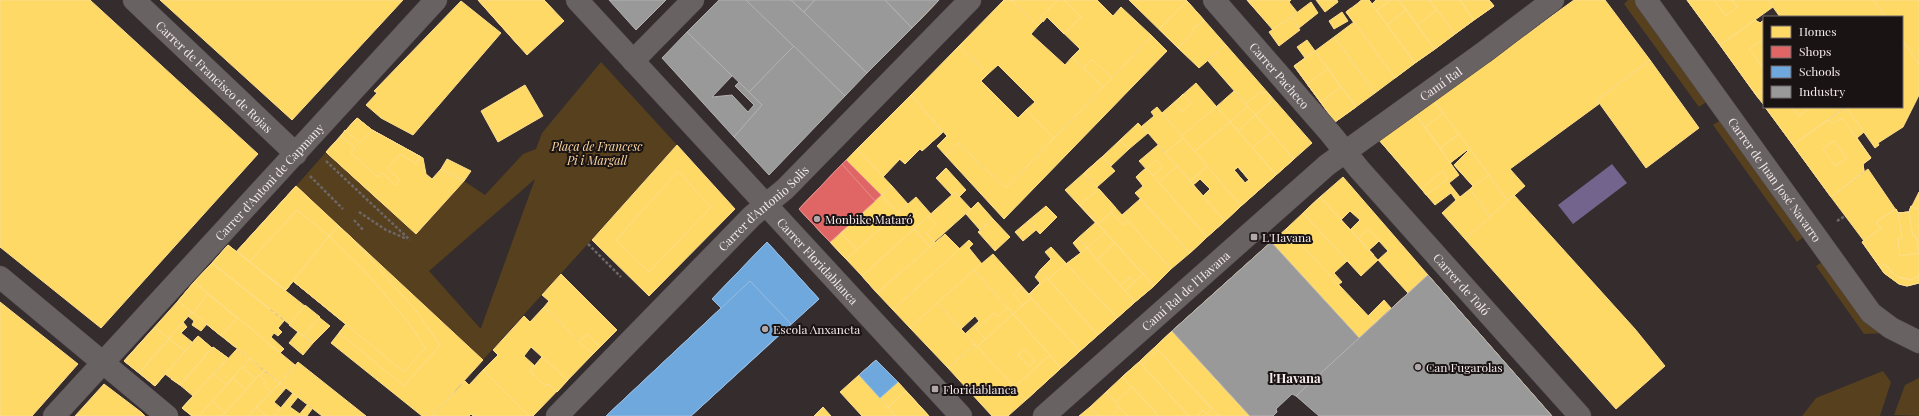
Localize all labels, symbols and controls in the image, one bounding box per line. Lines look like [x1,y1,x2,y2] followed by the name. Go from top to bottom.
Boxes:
[1763,16,1903,108] legend
[153,17,276,136] street label: Carrer de Francisco de Rojas
[1799,23,1837,39] text: Homes
[1246,39,1313,112] street label: Carrer Pacheco
[1799,43,1831,59] text: Shops
[1416,62,1465,104] street label: Camí Ral
[1799,63,1840,79] text: Schools
[1799,83,1845,99] text: Industry
[1725,114,1825,245] street label: Carrer de Juan José Navarro
[211,120,327,244] street label: Carrer d'Antoni de Capmany
[551,138,643,168] park label: Plaça de Francesc Pi i Margall
[714,162,812,254] street label: Carrer d'Antonio Solis
[825,211,913,227] place label: Monbike Mataró
[774,214,862,308] street label: Carrer Floridablanca
[812,214,822,224] marker: Monbike Mataró
[1262,229,1311,245] place label: L'Havana
[1249,232,1259,242] marker: L'Havana
[1138,247,1233,334] street label: Camí Ral de l'Havana
[1430,250,1494,319] street label: Carrer de Toló
[773,321,860,337] place label: Escola Anxaneta
[760,324,770,334] marker: Escola Anxaneta
[1426,359,1503,375] place label: Can Fugarolas
[1413,362,1423,372] marker: Can Fugarolas
[1269,369,1321,386] district label: l'Havana
[943,381,1016,397] place label: Floridablanca
[930,384,940,394] marker: Floridablanca

